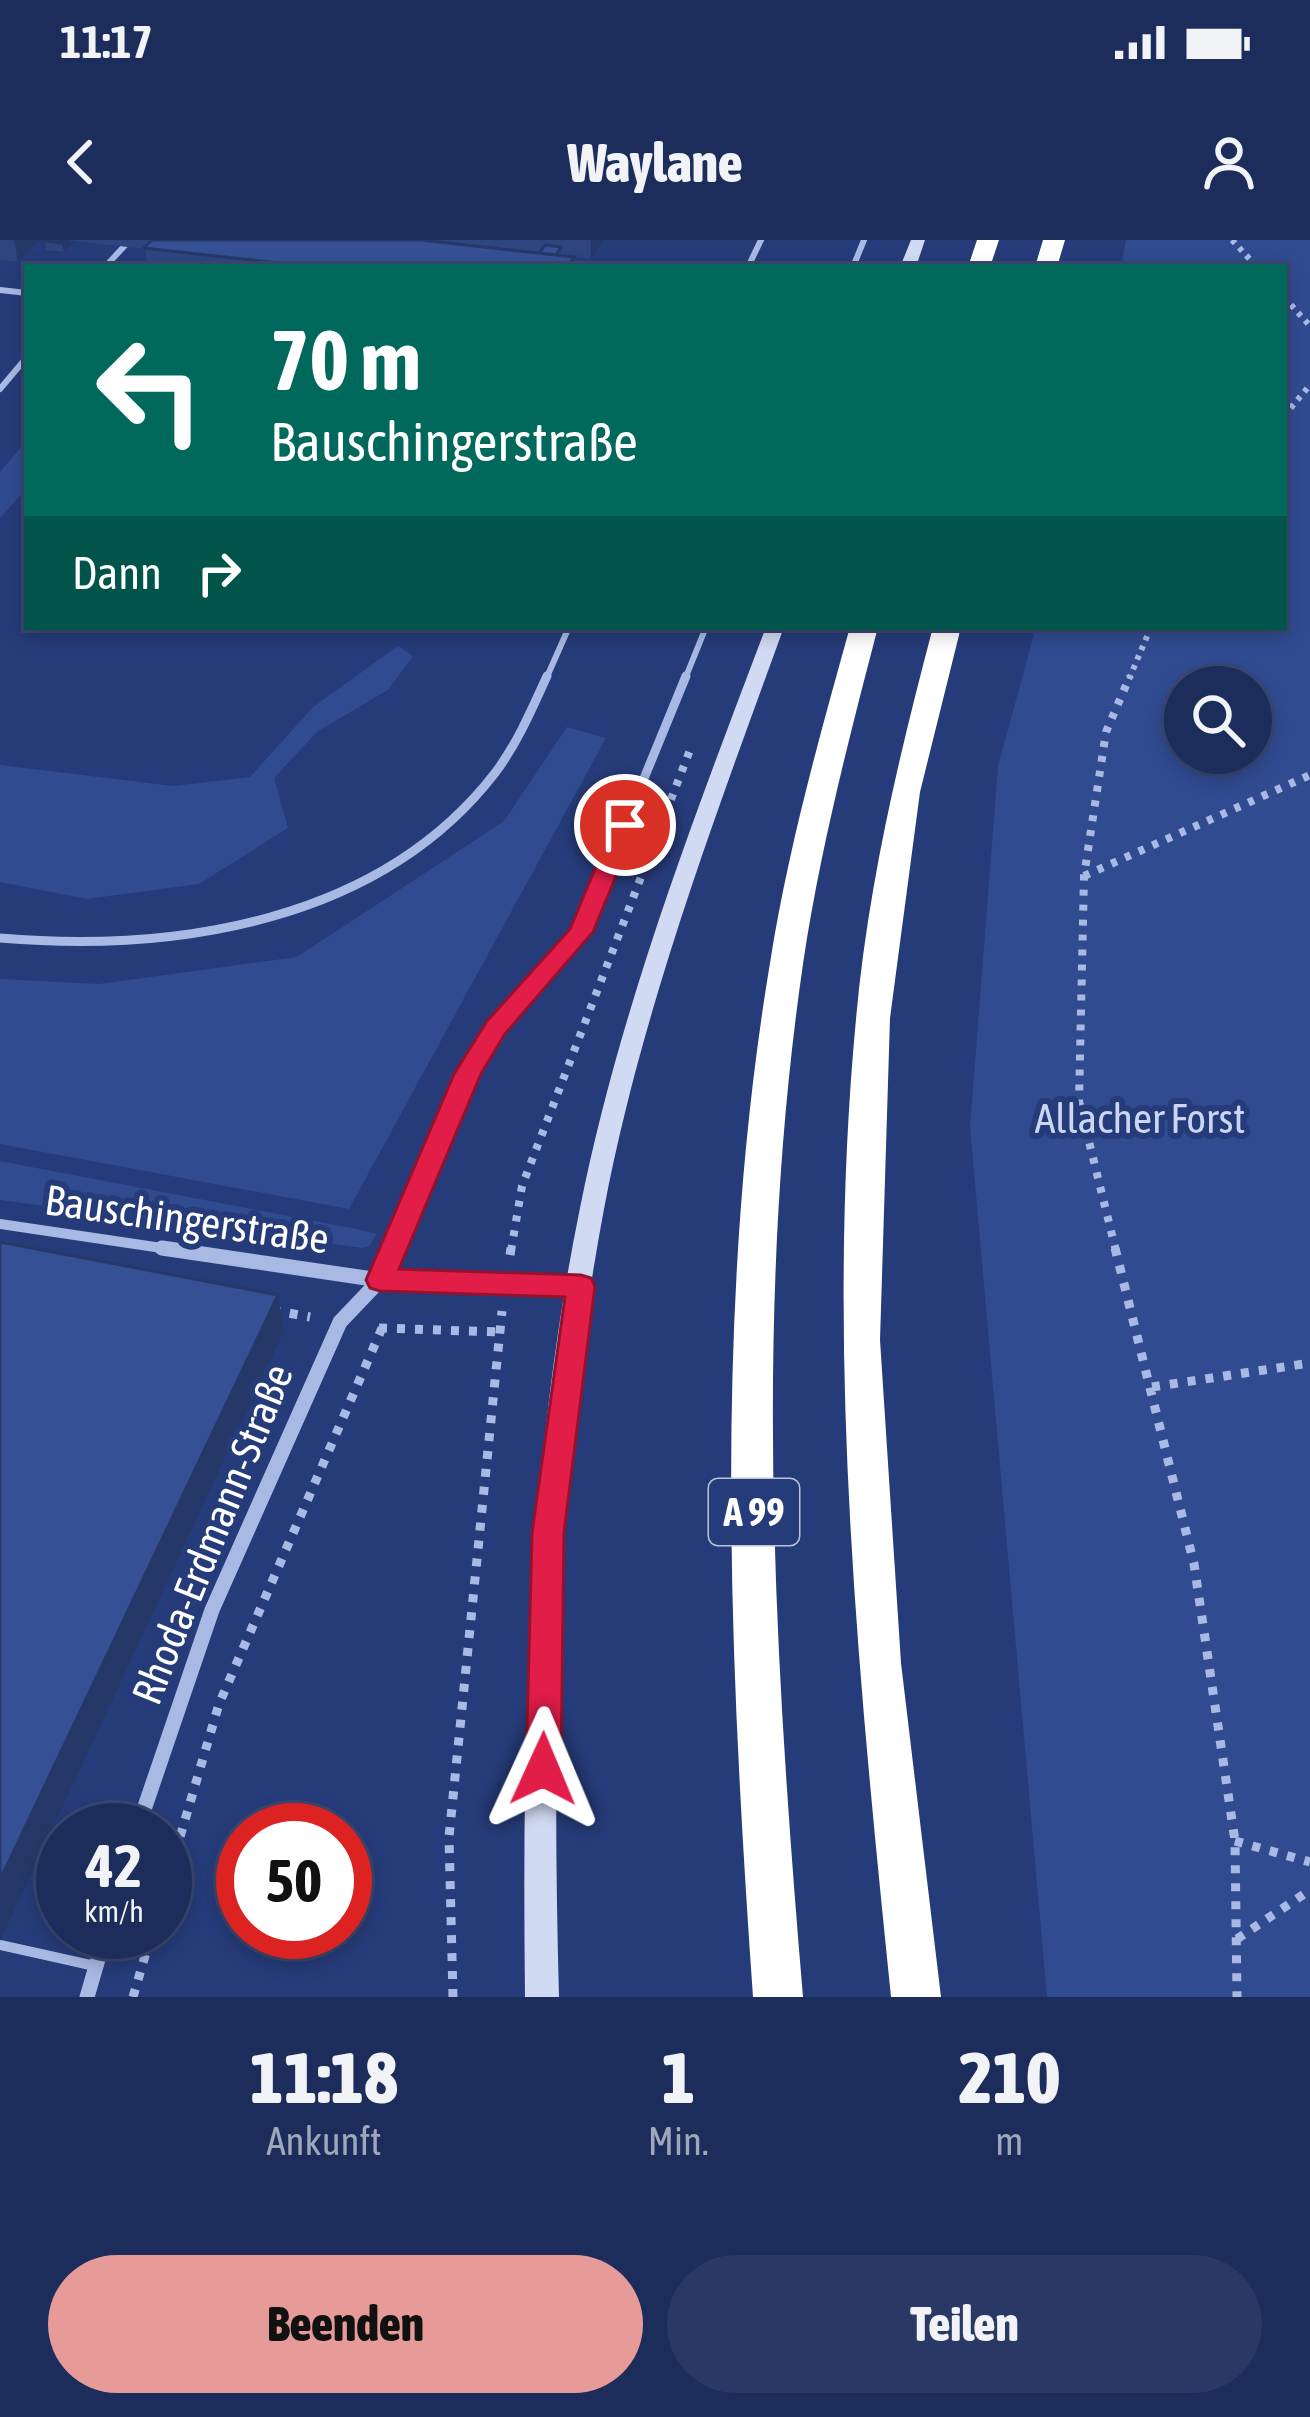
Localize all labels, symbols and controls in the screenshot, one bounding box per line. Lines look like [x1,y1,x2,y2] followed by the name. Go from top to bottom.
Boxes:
[60,16,153,68] text: 11:17
[48,129,114,195] icon: back
[1196,129,1262,195] icon: person
[567,132,743,193] text: Waylane
[72,312,228,468] icon: left
[270,312,421,408] text: 70 m
[270,411,638,472] text: Bauschingerstraße
[186,540,252,606] icon: right
[72,547,162,599] text: Dann
[1164,666,1272,774] map controls
[1164,666,1272,774] button: search
[574,774,676,876] pin
[592,792,658,858] icon: arrive
[1035,1094,1245,1142] park label: Allacher Forst
[42,1175,332,1263] street label: Bauschingerstraße
[122,1357,302,1711] street label: Rhoda-Erdmann-Straße
[709,1479,799,1545] road number: A 99
[480,1706,606,1832] position arrow
[216,1803,372,1959] speed limit sign: 50
[86,1831,142,1900] text: 42
[84,1894,144,1928] text: km/h
[250,2036,398,2118] text: 11:18
[661,2036,695,2118] text: 1
[959,2036,1060,2118] text: 210
[266,2119,381,2163] text: Ankunft
[648,2119,709,2163] text: Min.
[995,2119,1023,2163] text: m
[48,2255,643,2393] button: Beenden
[667,2255,1262,2393] button: Teilen

